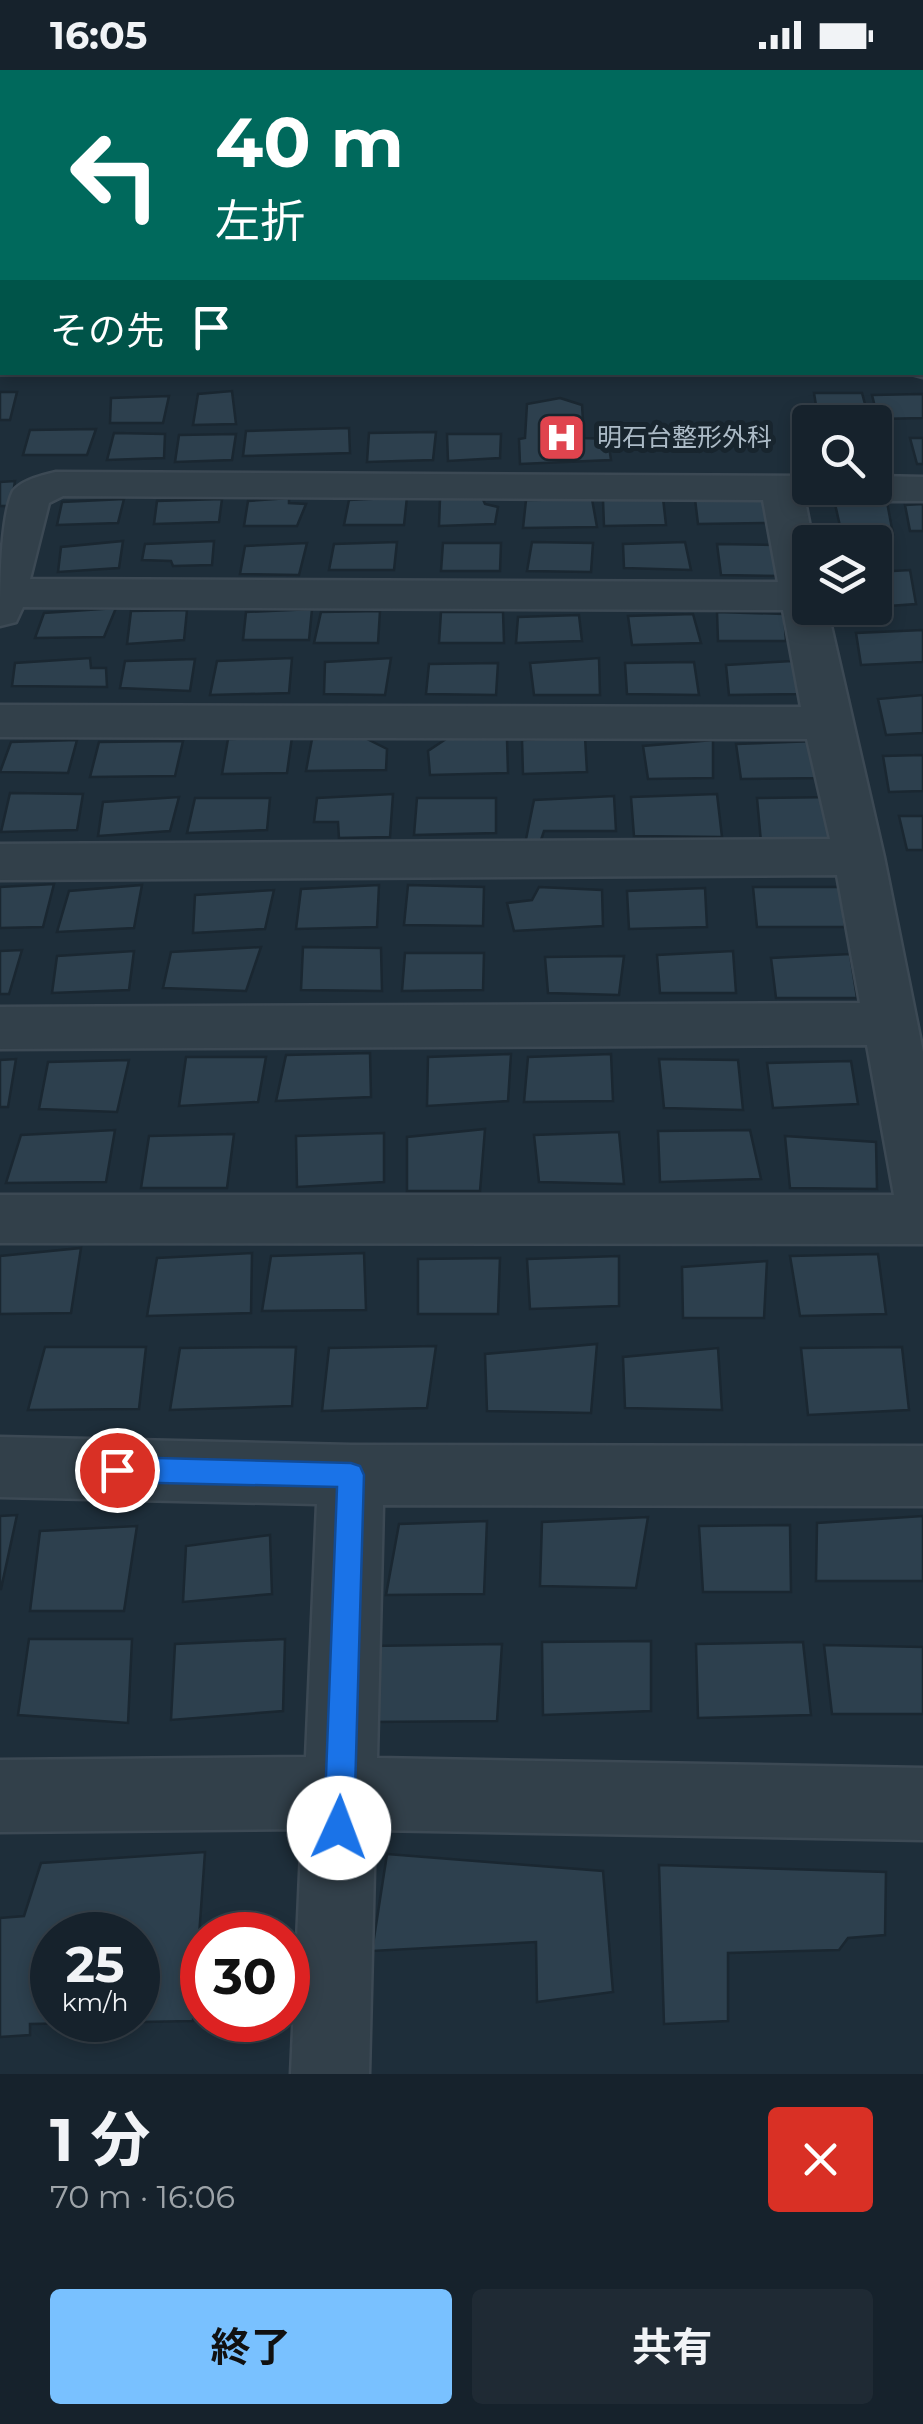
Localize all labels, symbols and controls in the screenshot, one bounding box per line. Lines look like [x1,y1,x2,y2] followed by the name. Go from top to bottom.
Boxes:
[50,12,147,59] text: 16:05
[215,99,404,185] text: 40 m
[50,110,180,240] icon: left
[215,193,305,248] text: 左折
[184,300,239,355] icon: arrive
[50,307,164,354] text: その先
[792,405,892,625] map controls
[792,405,892,505] button: search
[536,411,588,463] hospital icon: 明石台整形外科
[597,422,772,452] place label: 明石台整形外科
[792,525,892,625] button: layers
[75,1428,160,1513] pin
[90,1443,145,1498] icon: arrive
[287,1776,391,1880] position arrow
[180,1912,310,2042] speed limit sign: 30
[65,1934,125,1995] text: 25
[62,1987,128,2017] text: km/h
[50,2103,151,2176] text: 1 分
[768,2107,873,2212] button: close
[50,2177,235,2216] text: 70 m · 16:06
[50,2289,452,2404] button: 終了
[472,2289,873,2404] button: 共有

